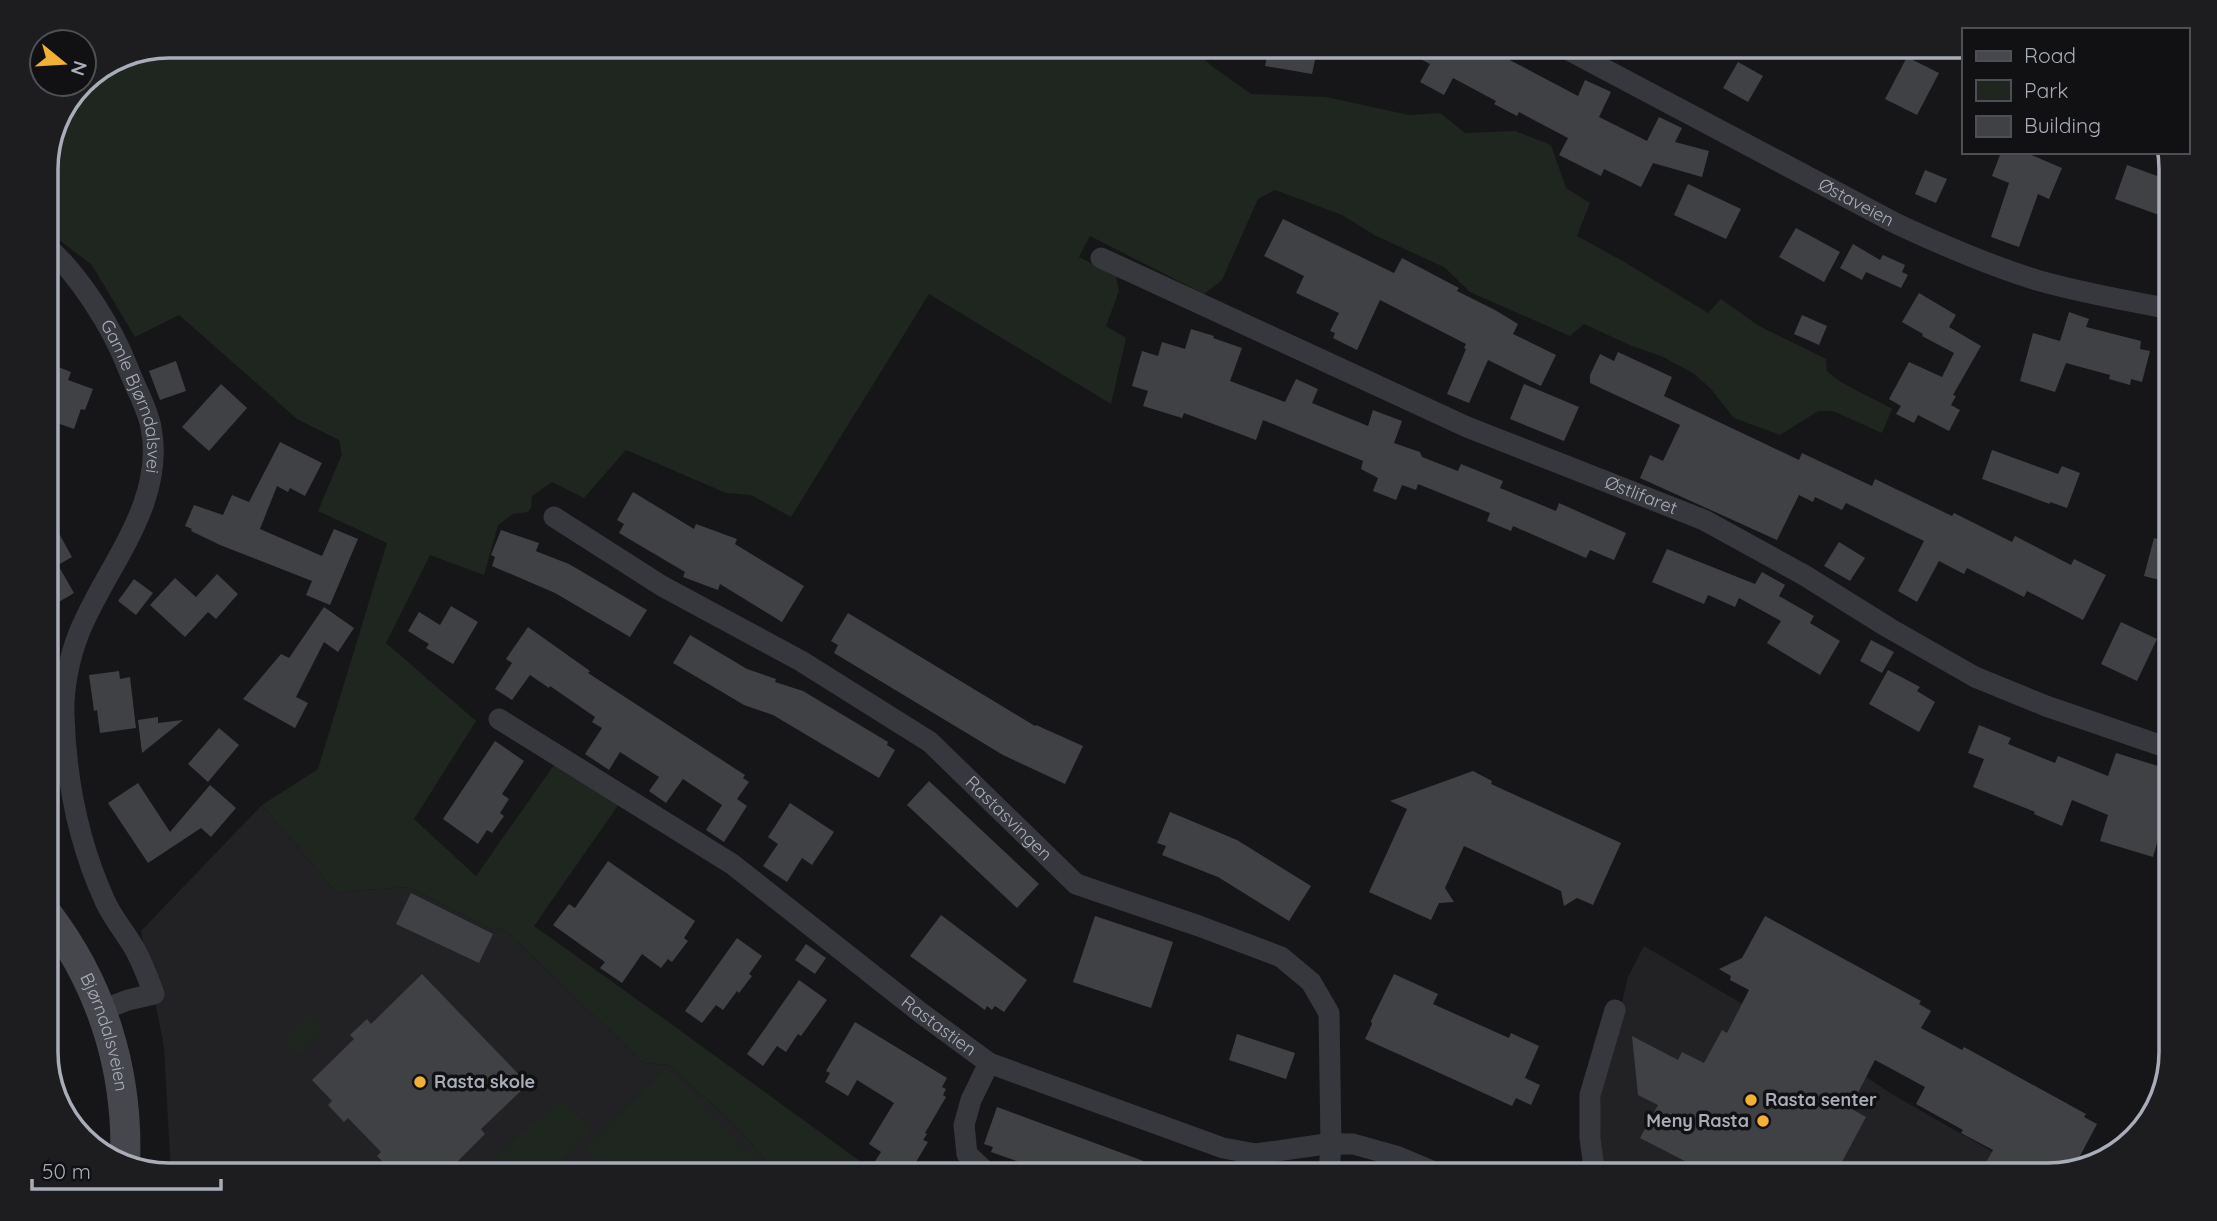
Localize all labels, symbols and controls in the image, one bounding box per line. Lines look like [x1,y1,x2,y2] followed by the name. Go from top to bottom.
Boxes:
[28,28,98,98] north arrow
[1962,28,2189,154] legend
[2024,42,2076,68] text: Road
[66,58,93,79] text: N
[2024,77,2068,103] text: Park
[2024,112,2101,138] text: Building
[1815,173,1898,231] street label: Østaveien
[96,315,165,475] street label: Gamle Bjørndalsvei
[1602,470,1681,519] street label: Østlifaret
[961,771,1057,865] street label: Rastasvingen
[75,969,133,1093] street label: Bjørndalsveien
[897,990,981,1061] street label: Rastastien
[434,1070,535,1093] place label: Rasta skole
[412,1074,428,1090] marker: Rasta skole
[1765,1088,1877,1111] place label: Rasta senter
[1743,1092,1759,1108] marker: Rasta senter
[1646,1109,1749,1132] place label: Meny Rasta
[1755,1113,1771,1129] marker: Meny Rasta
[32,1148,220,1192] scale bar
[42,1158,91,1184] text: 50 m

